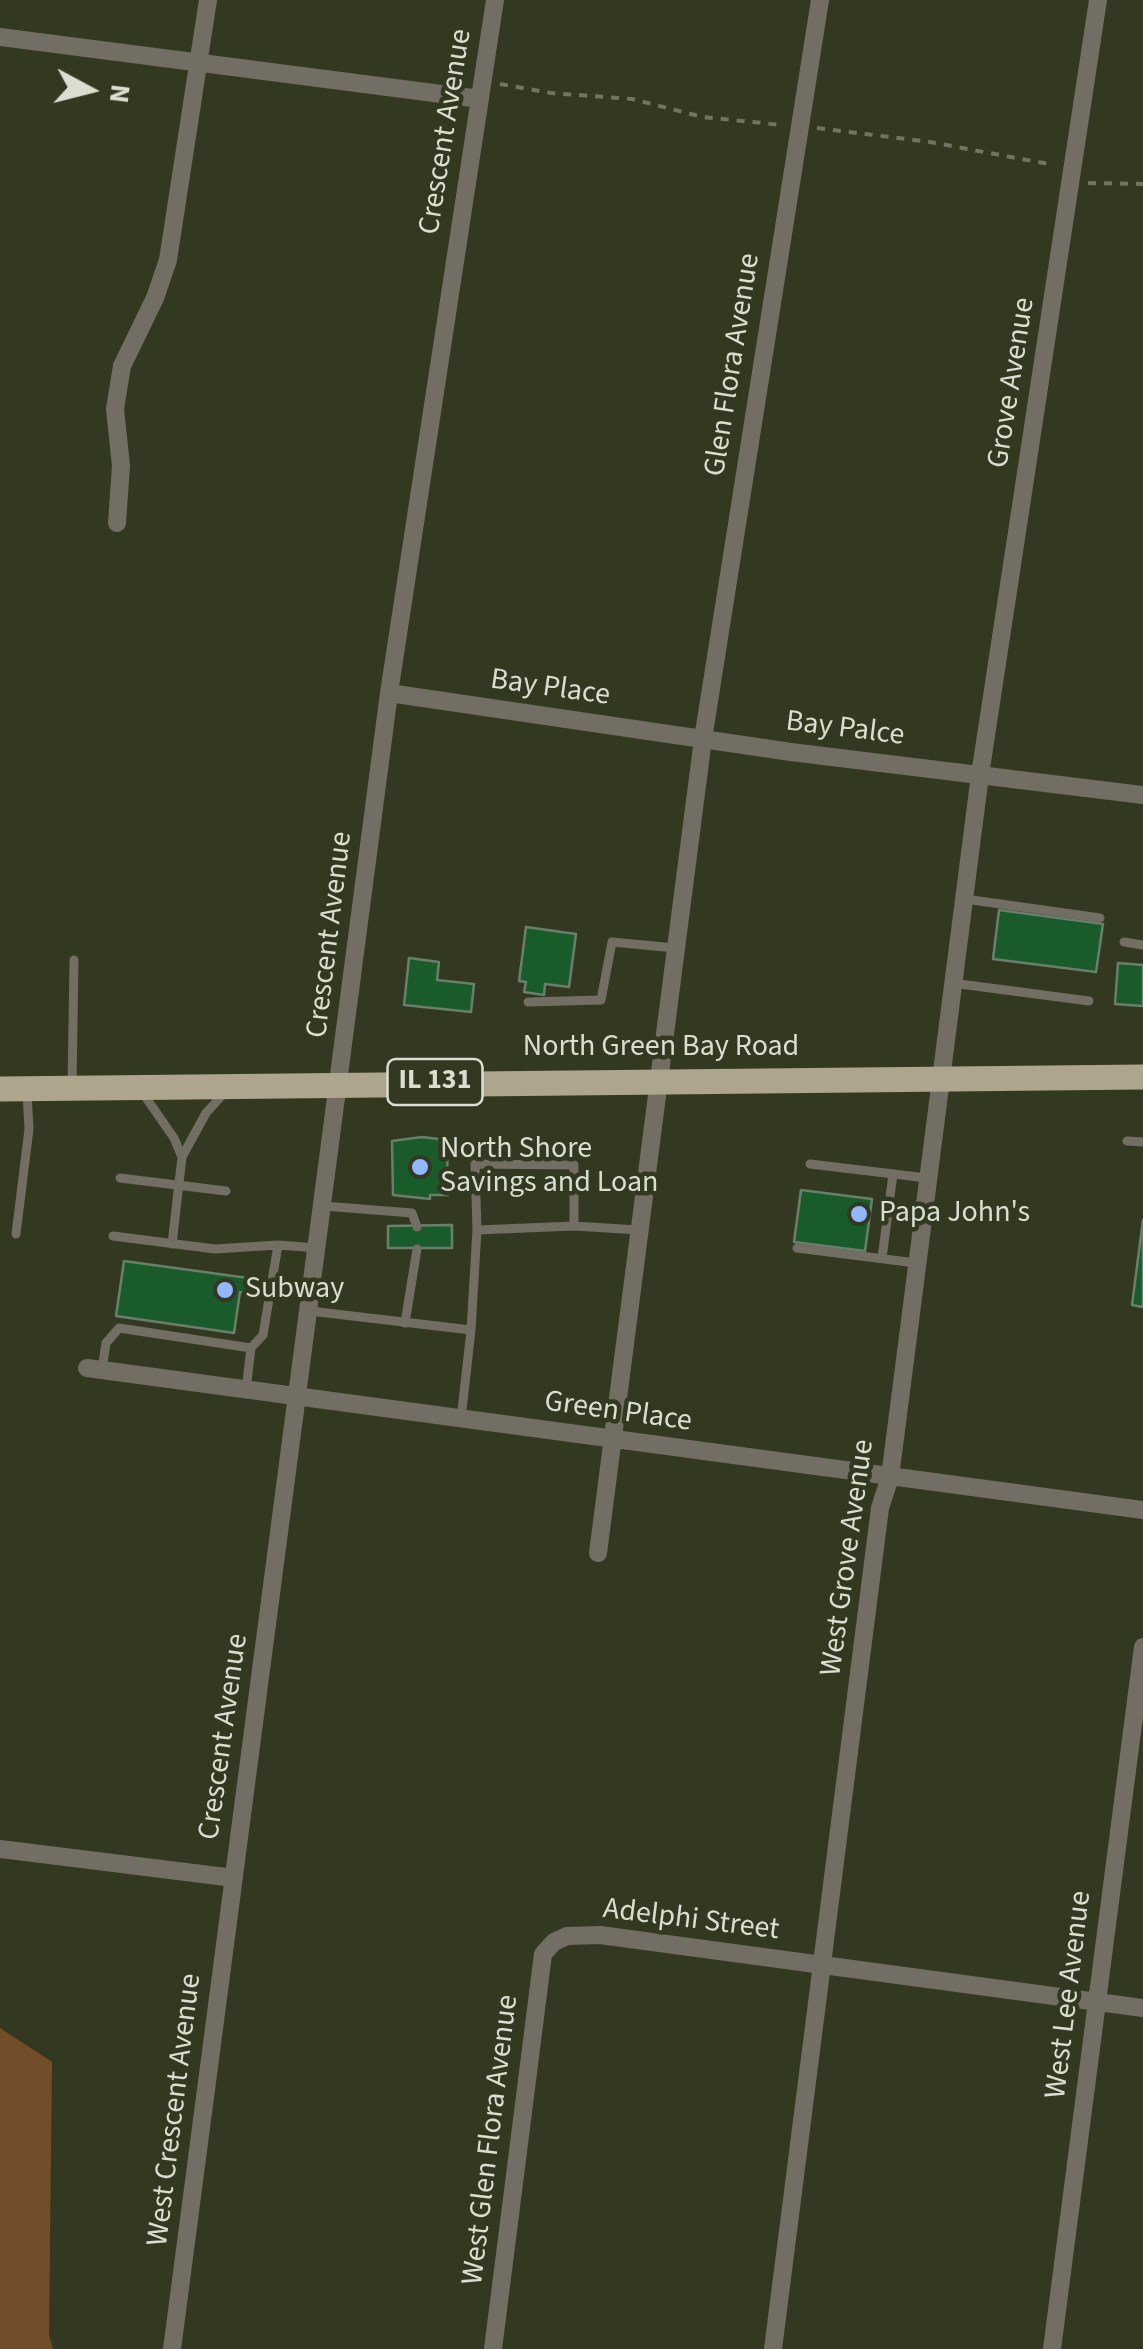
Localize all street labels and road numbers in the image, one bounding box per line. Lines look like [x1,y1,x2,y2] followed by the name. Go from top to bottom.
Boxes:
[413,27,481,237] street label: Crescent Avenue
[699,251,769,479] street label: Glen Flora Avenue
[982,295,1044,471] street label: Grove Avenue
[488,663,612,715] street label: Bay Place
[784,705,906,755] street label: Bay Palce
[300,830,362,1040] street label: Crescent Avenue
[523,1030,799,1066] street label: North Green Bay Road
[388,1059,482,1105] road number: IL 131
[542,1385,694,1441] street label: Green Place
[815,1437,883,1679] street label: West Grove Avenue
[193,1632,257,1842] street label: Crescent Avenue
[1039,1889,1101,2101] street label: West Lee Avenue
[601,1892,781,1950] street label: Adelphi Street
[141,1972,211,2248] street label: West Crescent Avenue
[456,1993,528,2287] street label: West Glen Flora Avenue

